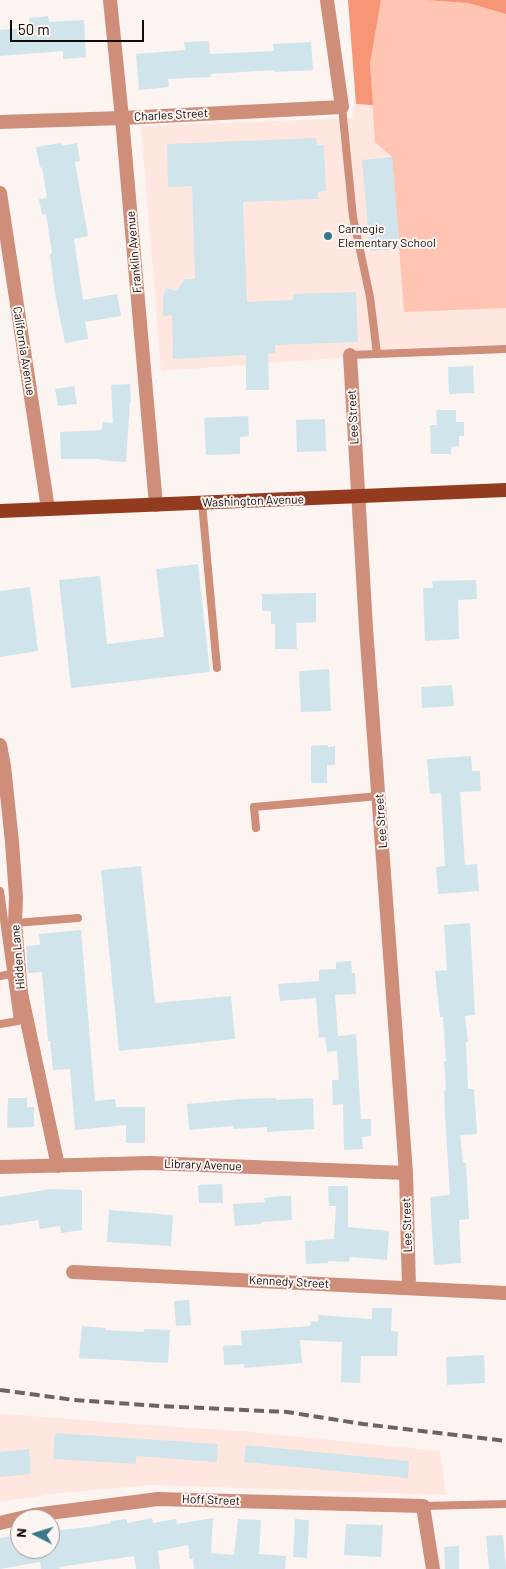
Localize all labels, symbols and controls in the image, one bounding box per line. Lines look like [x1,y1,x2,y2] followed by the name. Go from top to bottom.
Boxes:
[12,10,146,42] scale bar
[18,20,50,38] text: 50 m
[134,106,208,124] street label: Charles Street
[123,210,145,294] street label: Franklin Avenue
[338,222,436,250] place label: Carnegie Elementary School
[322,230,334,242] marker: Carnegie Elementary School
[10,305,38,397] street label: California Avenue
[344,389,362,445] street label: Lee Street
[202,492,304,510] street label: Washington Avenue
[372,793,390,849] street label: Lee Street
[8,924,28,990] street label: Hidden Lane
[164,1156,242,1174] street label: Library Avenue
[399,1197,415,1253] street label: Lee Street
[249,1273,329,1291] street label: Kennedy Street
[182,1492,240,1508] street label: Hoff Street
[10,1509,60,1559] north arrow
[12,1527,29,1538] text: N

